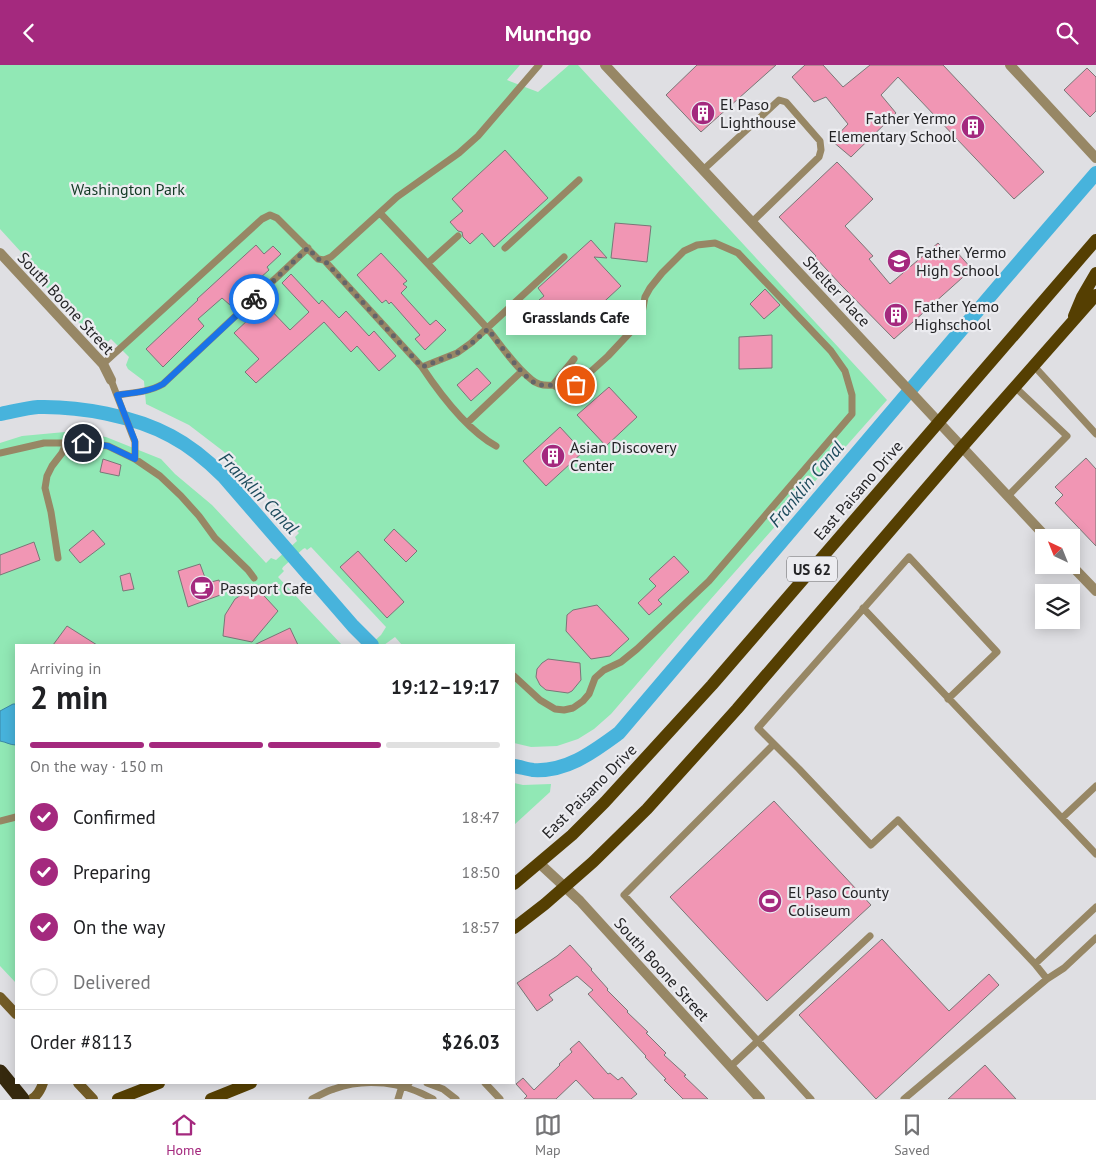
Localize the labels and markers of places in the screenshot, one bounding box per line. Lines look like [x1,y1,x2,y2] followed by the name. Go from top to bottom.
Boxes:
[720,94,796,132] place label: El Paso Lighthouse
[690,100,716,126] building icon: El Paso Lighthouse
[829,108,956,146] place label: Father Yermo Elementary School
[960,114,986,140] building icon: Father Yermo Elementary School
[916,242,1006,280] place label: Father Yermo High School
[886,248,912,274] school or university icon: Father Yermo High School
[914,296,999,334] place label: Father Yemo Highschool
[506,300,646,335] callout: Grasslands Cafe
[883,302,909,328] building icon: Father Yemo Highschool
[555,364,597,406] pin
[62,422,104,464] pin
[570,437,677,475] place label: Asian Discovery Center
[540,443,566,469] building icon: Asian Discovery Center
[189,575,215,601] cafe icon: Passport Cafe
[220,578,313,598] place label: Passport Cafe
[788,882,889,920] place label: El Paso County Coliseum
[757,888,783,914] sports icon: El Paso County Coliseum

